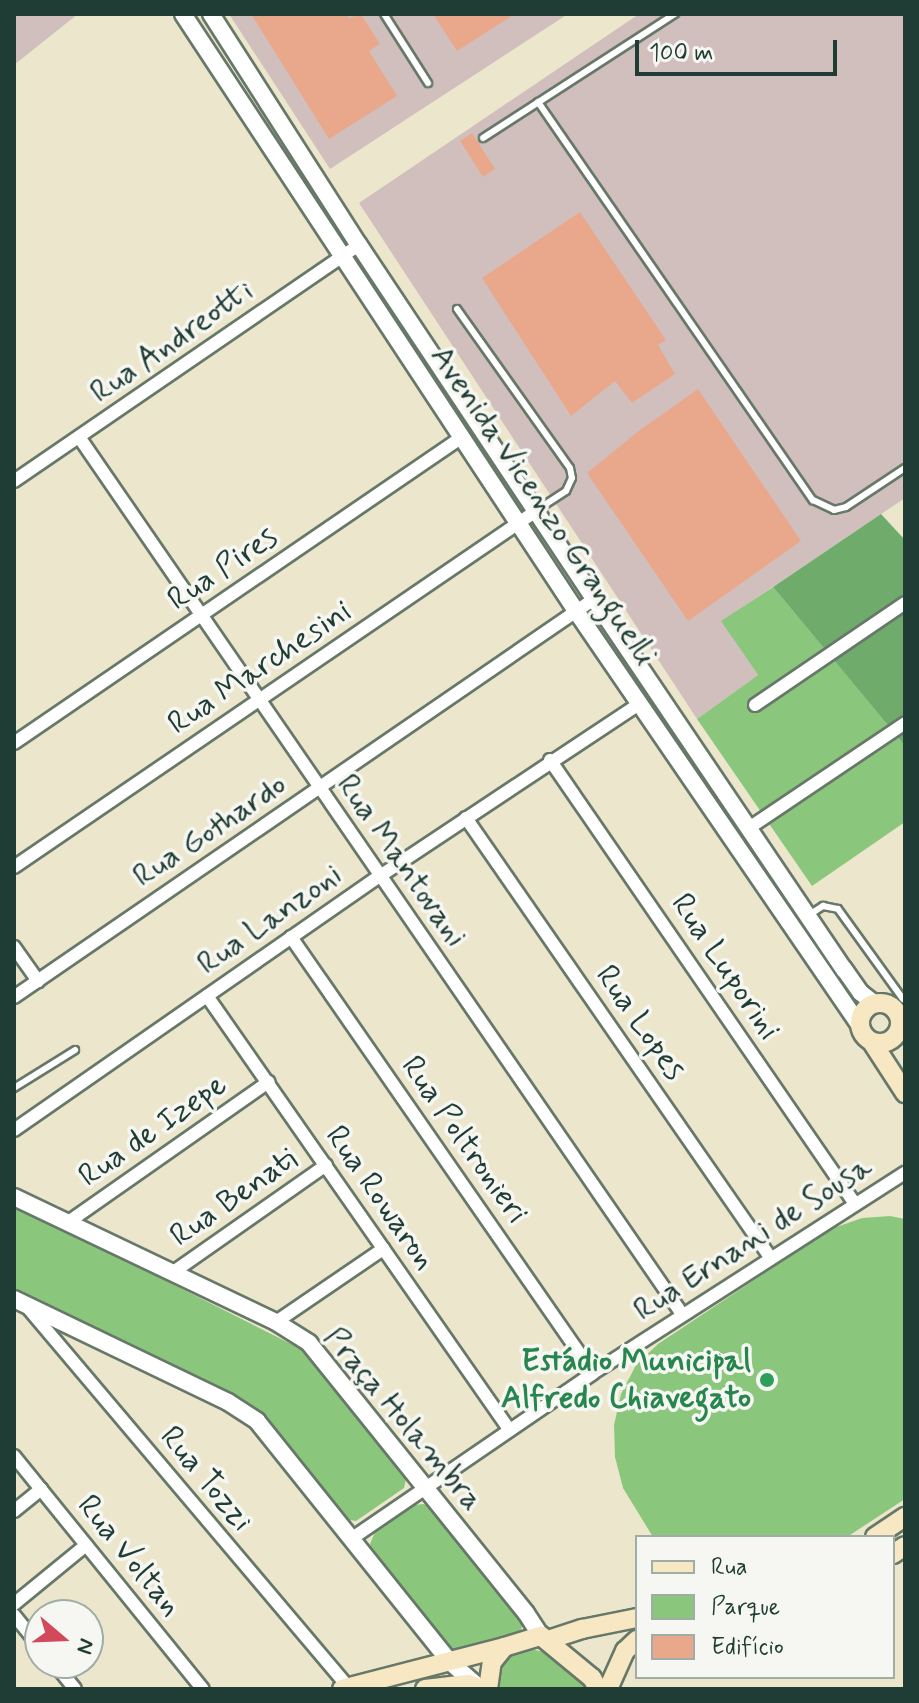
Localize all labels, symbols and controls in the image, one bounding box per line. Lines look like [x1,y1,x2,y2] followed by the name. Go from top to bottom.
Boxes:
[639,24,841,74] scale bar
[649,38,713,69] text: 100 m
[83,272,261,412] street label: Rua Andreotti
[422,339,664,673] street label: Avenida Vicenzo Granguelli
[161,519,285,619] street label: Rua Pires
[162,593,358,743] street label: Rua Marchesini
[126,765,294,897] street label: Rua Gothardo
[328,768,474,954] street label: Rua Mantovani
[192,857,348,983] street label: Rua Lanzoni
[663,889,787,1045] street label: Rua Luporini
[586,958,694,1088] street label: Rua Lopes
[393,1050,535,1230] street label: Rua Poltronieri
[71,1066,235,1196] street label: Rua de Izepe
[316,1118,444,1278] street label: Rua Rowaron
[163,1141,305,1255] street label: Rua Benati
[626,1147,880,1331] street label: Rua Ernani de Sousa
[315,1320,491,1518] street label: Praça Holambra
[500,1343,751,1418] place label: Estádio Municipal Alfredo Chiavegato
[758,1371,776,1389] marker: Estádio Municipal Alfredo Chiavegato
[150,1418,262,1540] street label: Rua Tozzi
[69,1488,189,1624] street label: Rua Voltan
[635,1535,895,1679] legend
[711,1552,748,1583] text: Rua
[711,1592,780,1623] text: Parque
[24,1599,104,1679] north arrow
[711,1632,784,1663] text: Edifício
[69,1635,100,1658] text: N

